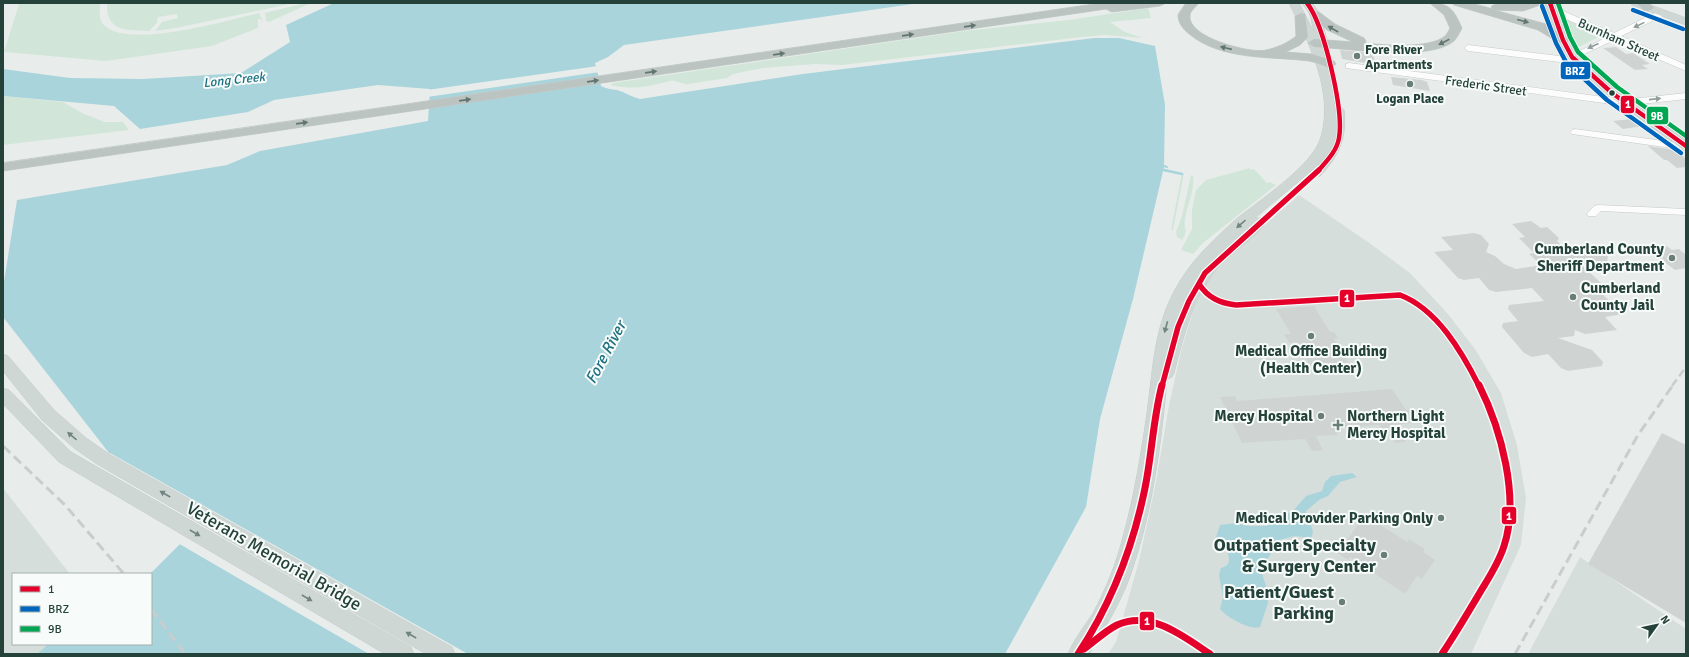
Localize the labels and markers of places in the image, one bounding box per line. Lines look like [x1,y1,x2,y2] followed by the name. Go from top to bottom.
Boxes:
[1365,42,1432,73] place label: Fore River Apartments
[1352,51,1362,61] marker: Fore River Apartments
[1405,79,1415,89] marker: Logan Place
[1607,88,1617,98] unlabelled marker
[1376,91,1445,107] place label: Logan Place
[1535,240,1665,275] place label: Cumberland County Sheriff Department
[1667,253,1677,263] marker: Cumberland County Sheriff Department
[1581,279,1661,314] place label: Cumberland County Jail
[1568,292,1578,302] marker: Cumberland County Jail
[1306,331,1316,341] marker: Medical Office Building (Health Center)
[1235,342,1387,377] place label: Medical Office Building (Health Center)
[1214,407,1313,425] place label: Mercy Hospital
[1347,407,1446,442] place label: Northern Light Mercy Hospital
[1316,411,1326,421] marker: Mercy Hospital
[1332,419,1344,431] marker: Northern Light Mercy Hospital
[1235,509,1434,527] place label: Medical Provider Parking Only
[1436,513,1446,523] marker: Medical Provider Parking Only
[1214,534,1377,577] place label: Outpatient Specialty & Surgery Center
[1379,550,1389,560] marker: Outpatient Specialty & Surgery Center
[1224,581,1334,624] place label: Patient/Guest Parking
[1337,597,1347,607] marker: Patient/Guest Parking

